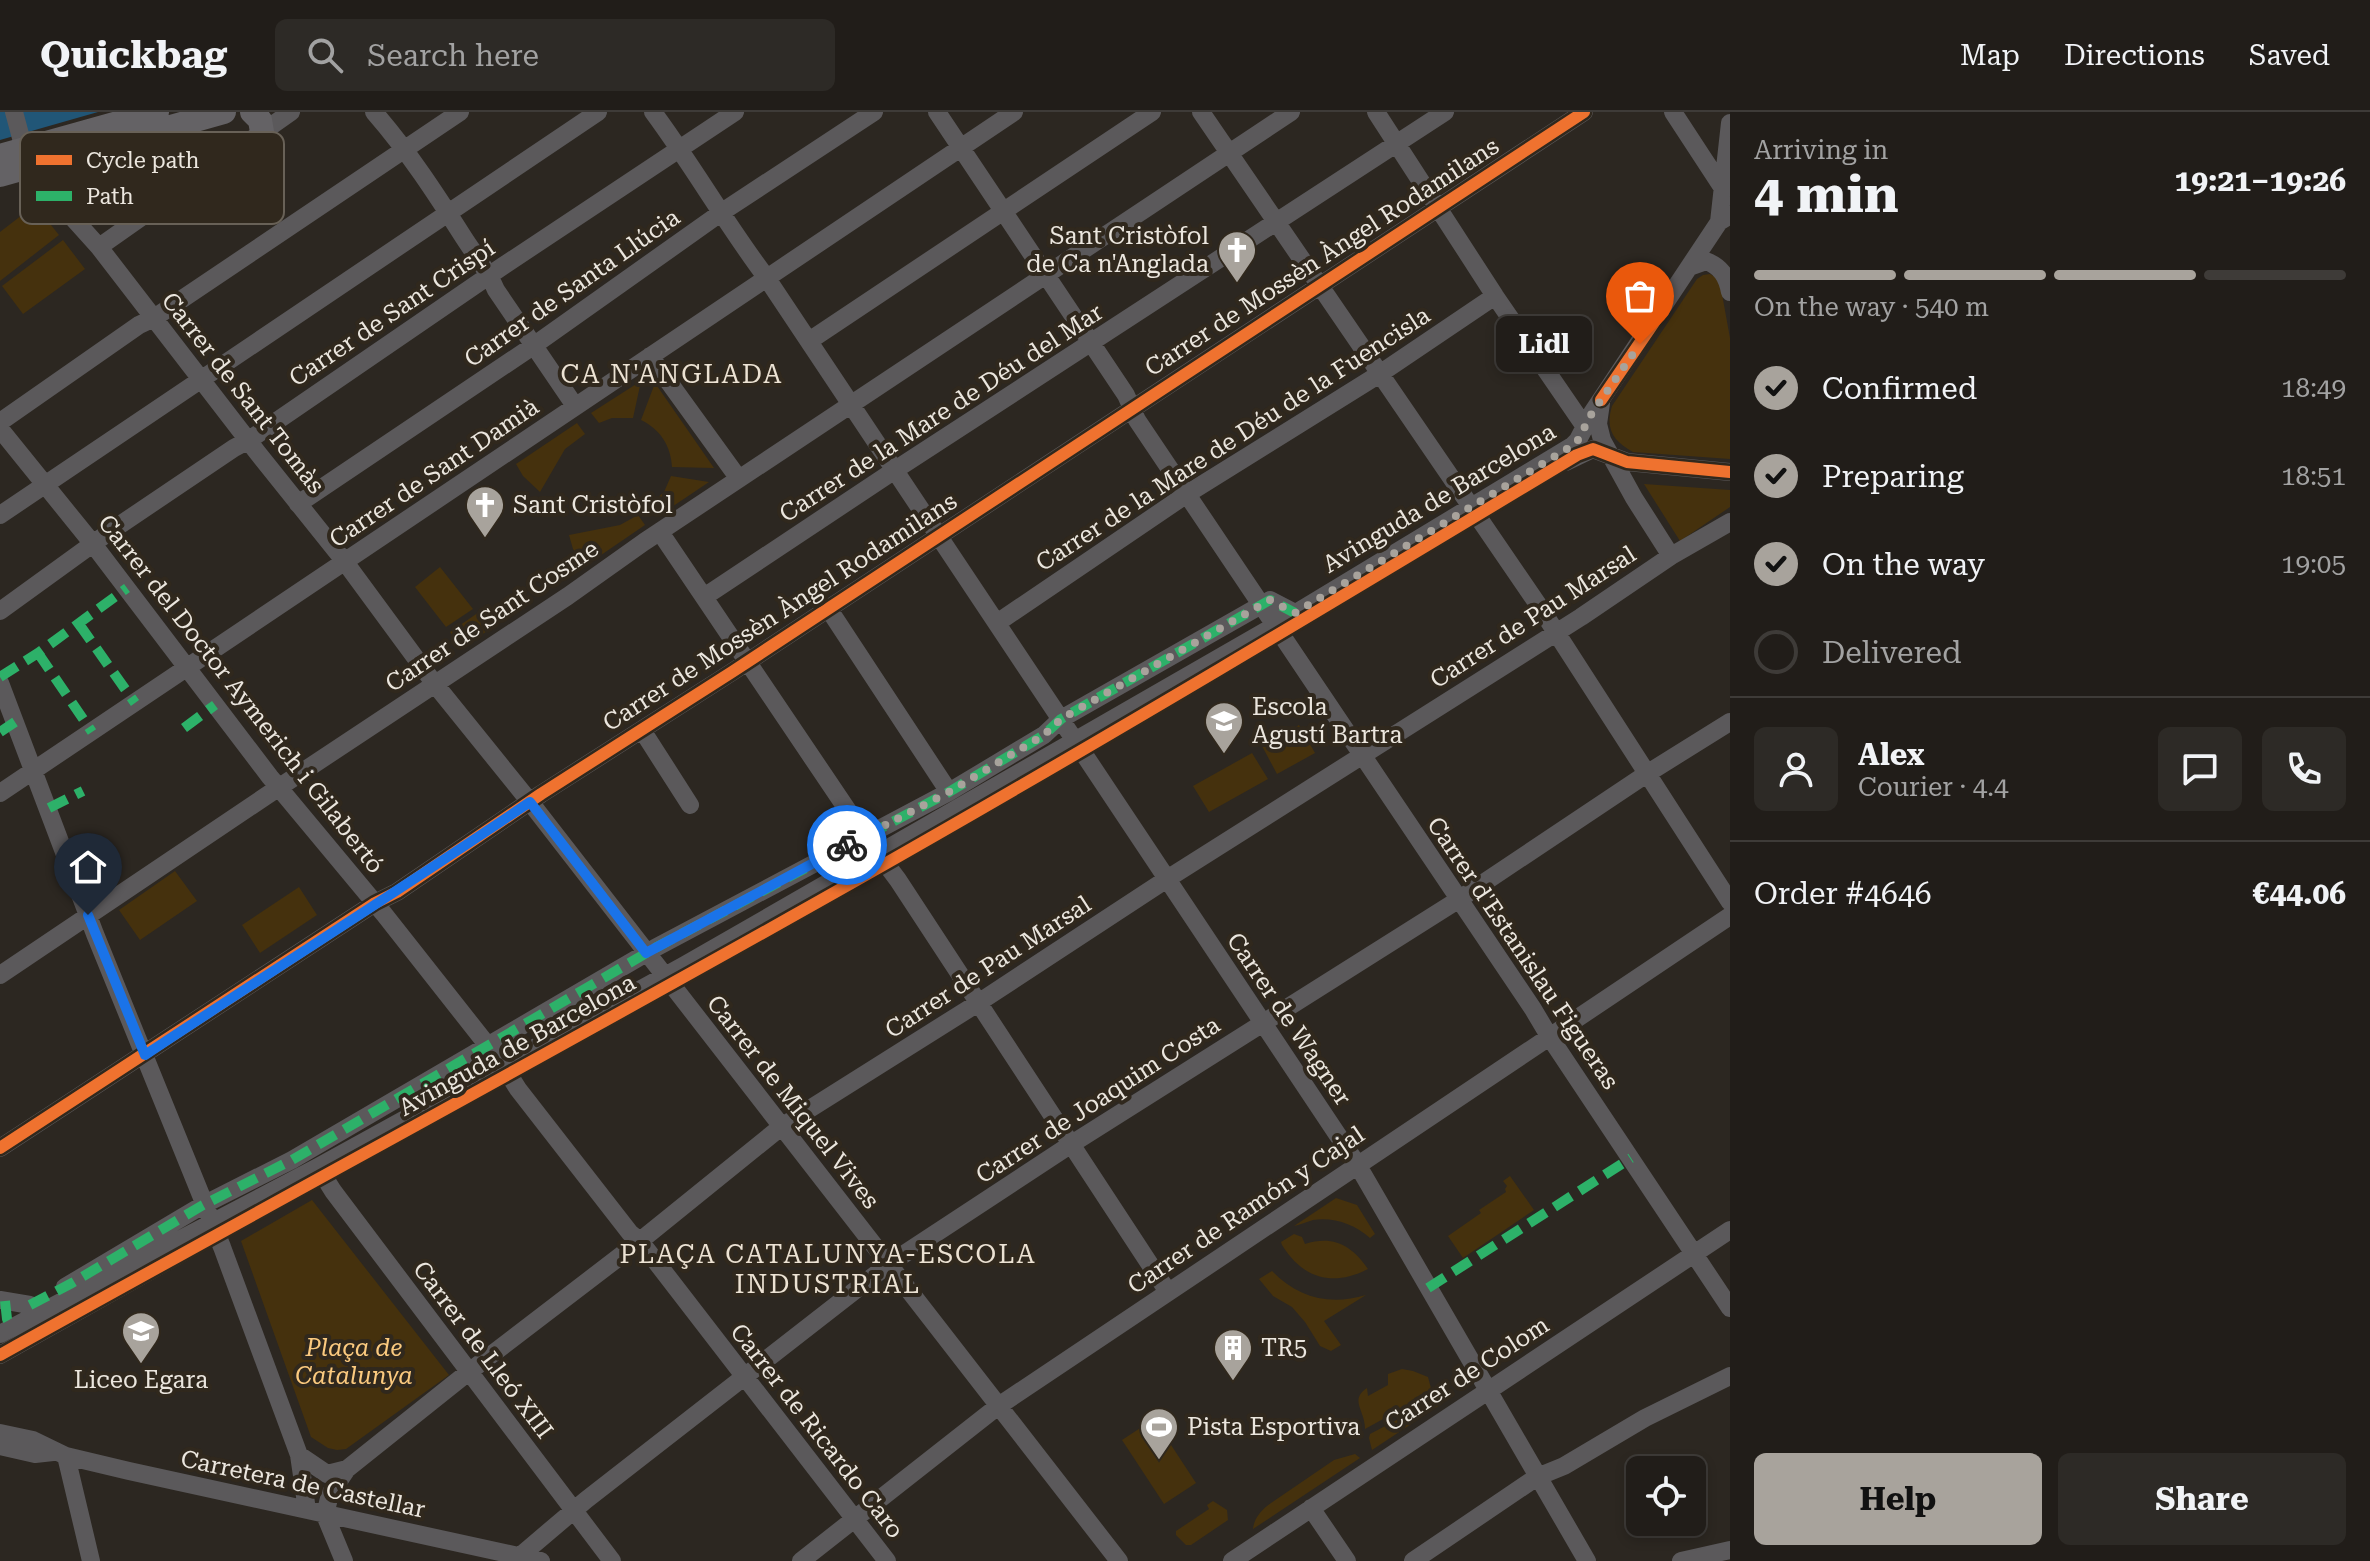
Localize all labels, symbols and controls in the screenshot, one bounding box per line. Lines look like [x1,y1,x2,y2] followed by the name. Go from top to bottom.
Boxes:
[275,19,835,91] search box
[40,33,227,77] text: Quickbag
[303,33,347,77] icon: search
[367,38,539,73] text: Search here
[1960,39,2020,72] text: Map
[2064,39,2205,72] text: Directions
[2249,39,2330,72] text: Saved
[1139,131,1504,382] street label: Carrer de Mossèn Àngel Rodamilans
[20,132,284,224] legend
[1754,135,1888,165] text: Arriving in
[86,148,200,173] text: Cycle path
[2174,163,2346,198] text: 19:21–19:26
[1754,164,1899,225] text: 4 min
[86,184,134,209] text: Path
[459,203,685,373] street label: Carrer de Santa Llúcia
[1026,222,1209,278] place label: Sant Cristòfol de Ca n'Anglada
[1216,229,1258,284] church icon: Sant Cristòfol de Ca n'Anglada
[284,234,500,392] street label: Carrer de Sant Crispí
[1606,262,1674,344] pin
[1618,274,1662,318] icon: bag
[156,287,330,499] street label: Carrer de Sant Tomàs
[1754,292,1989,322] text: On the way · 540 m
[774,298,1108,528] street label: Carrer de la Mare de Déu del Mar
[1031,301,1435,577] street label: Carrer de la Mare de Déu de la Fuencisla
[1496,316,1592,372] callout: Lidl
[1518,329,1570,359] text: Lidl
[560,359,784,389] district label: CA N'ANGLADA
[1754,366,1798,410] icon: check
[1822,371,1977,406] text: Confirmed
[2281,373,2346,403] text: 18:49
[324,393,544,553] street label: Carrer de Sant Damià
[1318,417,1560,579] street label: Avinguda de Barcelona
[1754,454,1798,498] icon: check
[1822,459,1964,494] text: Preparing
[2281,461,2346,491] text: 18:51
[464,484,506,539] church icon: Sant Cristòfol
[597,486,962,737] street label: Carrer de Mossèn Àngel Rodamilans
[513,491,673,519] place label: Sant Cristòfol
[92,509,390,879] street label: Carrer del Doctor Aymerich i Gilabertó
[380,534,604,698] street label: Carrer de Sant Cosme
[1425,540,1641,694] street label: Carrer de Pau Marsal
[1754,542,1798,586] icon: check
[1822,547,1985,582] text: On the way
[2281,549,2346,579] text: 19:05
[1822,635,1961,670] text: Delivered
[1252,693,1402,749] place label: Escola Agustí Bartra
[1203,700,1245,755] school or university icon: Escola Agustí Bartra
[1754,727,1838,811] button: person
[2158,727,2242,811] button: chat
[2262,727,2346,811] button: phone
[1858,737,1925,772] text: Alex
[1858,772,2008,802] text: Courier · 4.4
[807,805,887,885] courier
[1421,812,1625,1094] street label: Carrer d'Estanislau Figueras
[825,823,869,867] icon: bike
[54,833,122,915] pin
[66,845,110,889] icon: home
[1754,876,1932,911] text: Order #4646
[2253,876,2346,911] text: €44.06
[880,890,1096,1044] street label: Carrer de Pau Marsal
[1221,927,1357,1111] street label: Carrer de Wagner
[394,968,640,1122] street label: Avinguda de Barcelona
[701,990,885,1214] street label: Carrer de Miquel Vives
[971,1011,1225,1189] street label: Carrer de Joaquim Costa
[1123,1120,1369,1300] street label: Carrer de Ramón y Cajal
[619,1239,1037,1299] district label: PLAÇA CATALUNYA-ESCOLA INDUSTRIAL
[407,1256,559,1444] street label: Carrer de Lleó XIII
[120,1310,162,1365] school or university icon: Liceo Egara
[1380,1311,1554,1437] street label: Carrer de Colom
[725,1318,909,1544] street label: Carrer de Ricardo Caro
[1212,1327,1254,1382] building icon: TR5
[295,1334,413,1390] park label: Plaça de Catalunya
[1261,1334,1307,1362] place label: TR5
[74,1366,208,1394] place label: Liceo Egara
[1138,1406,1180,1461] sports icon: Pista Esportiva
[1187,1413,1360,1441] place label: Pista Esportiva
[178,1444,428,1524] street label: Carretera de Castellar
[1754,1453,2042,1545] button: Help
[2058,1453,2346,1545] button: Share
[1626,1456,1706,1536] map controls
[1626,1456,1706,1536] button: locate

